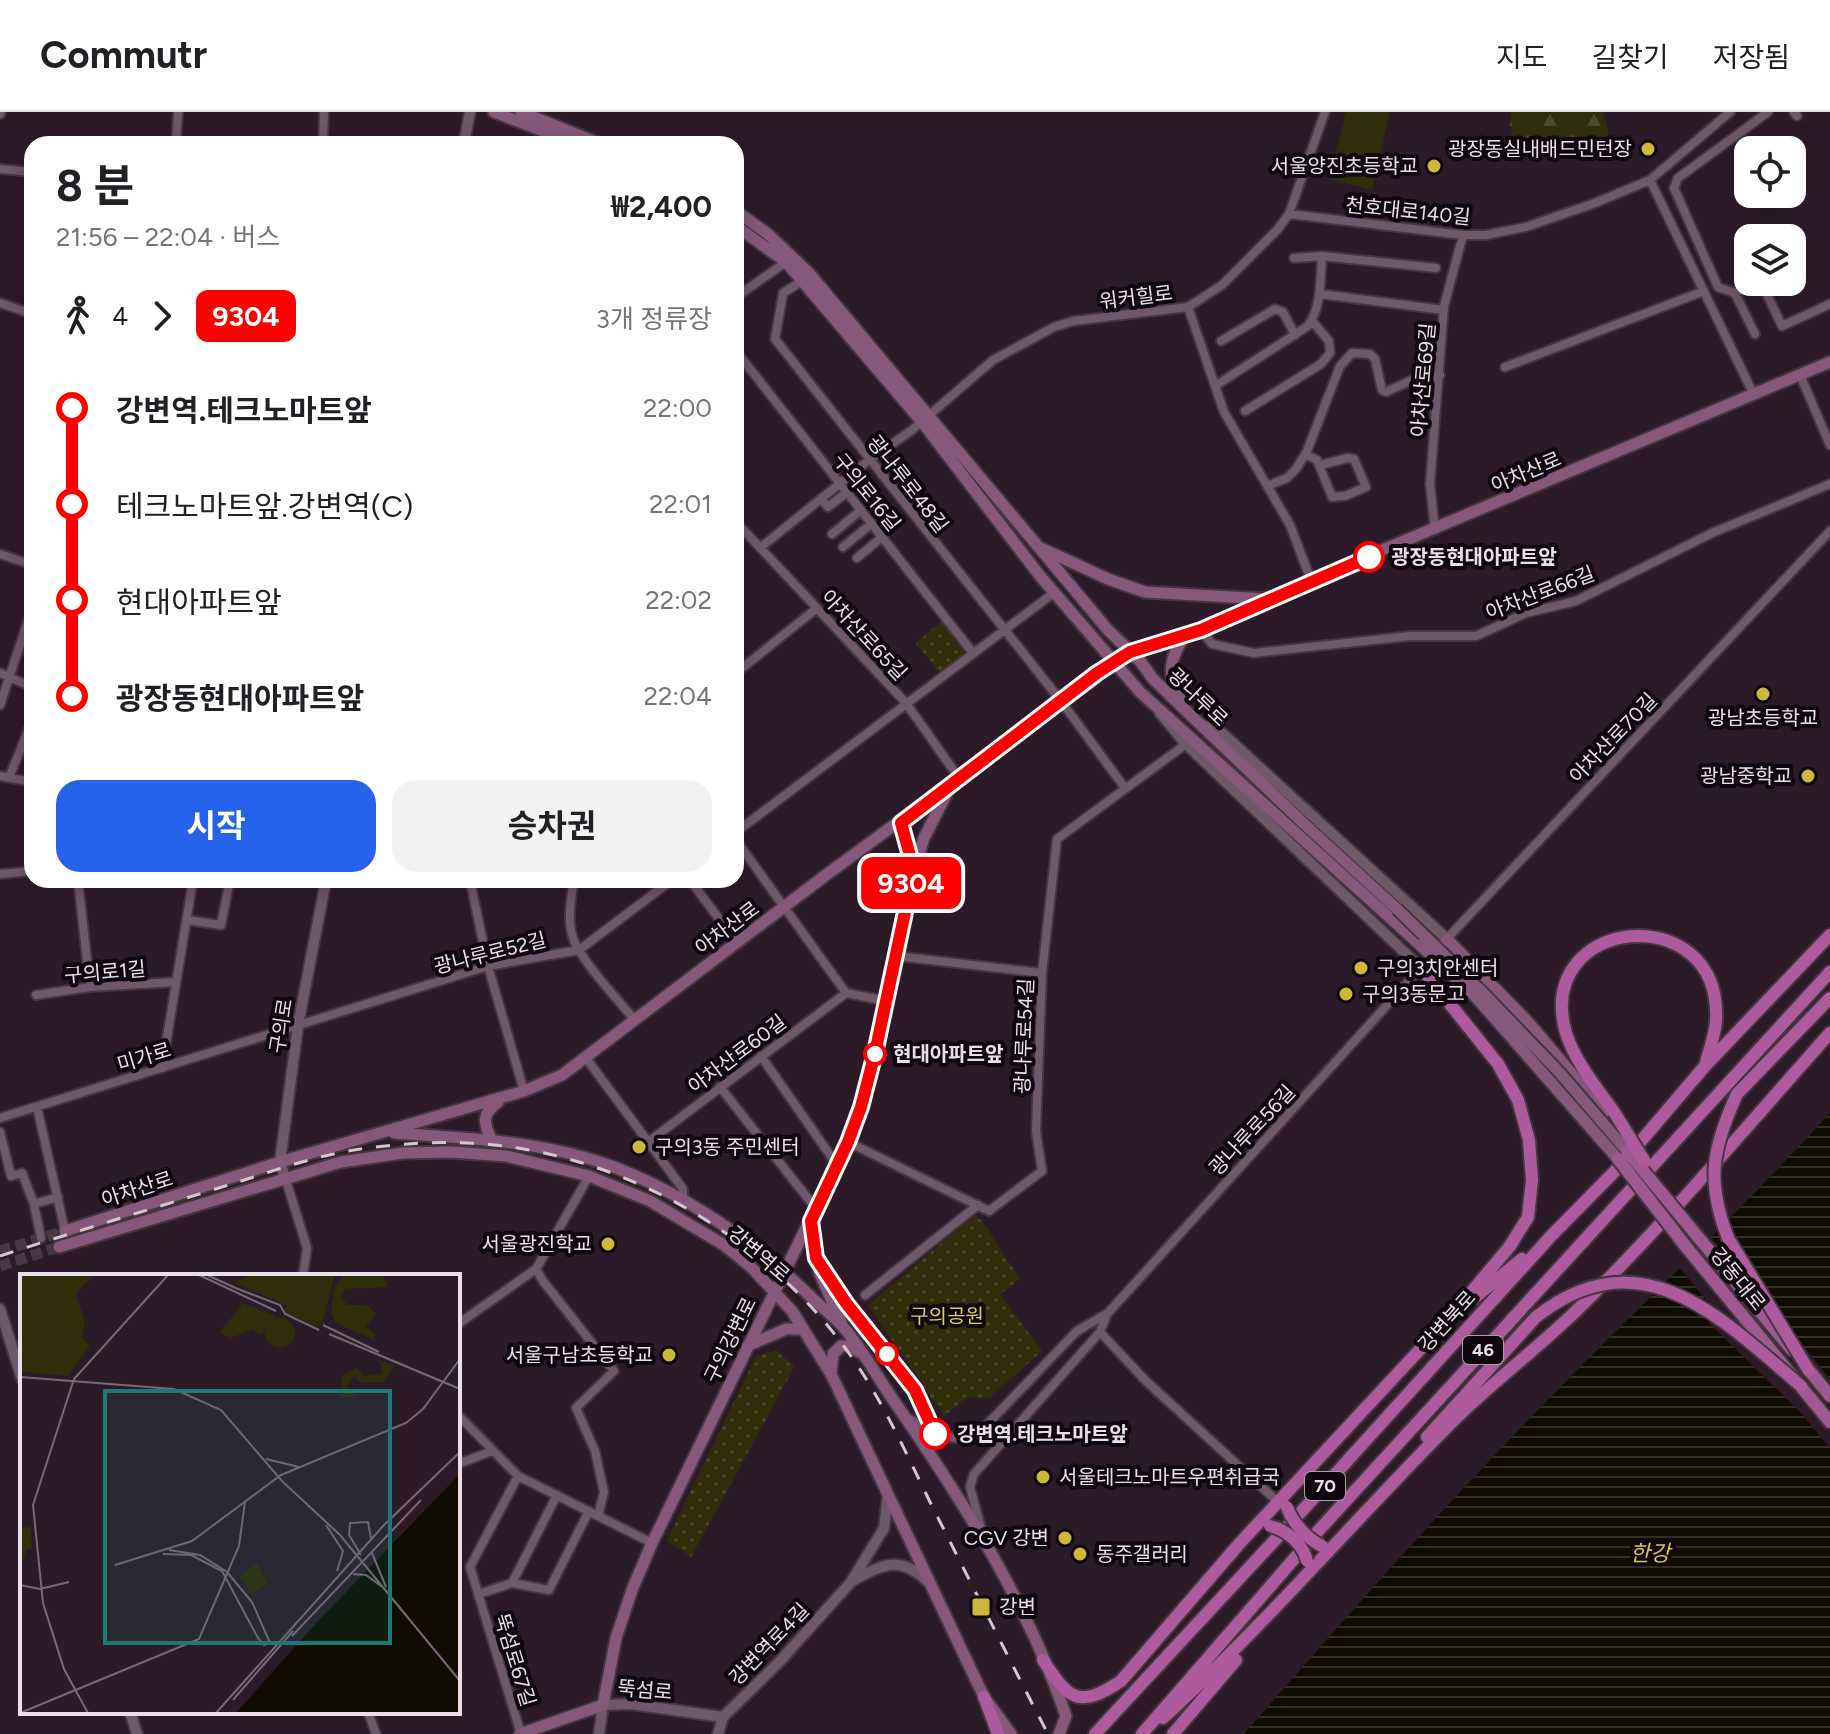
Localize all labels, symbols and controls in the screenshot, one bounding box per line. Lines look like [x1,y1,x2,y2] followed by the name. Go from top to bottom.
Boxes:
[40,32,207,78] text: Commutr
[1496,40,1547,74] text: 지도
[1591,40,1669,74] text: 길찾기
[1713,40,1790,74] text: 저장됨
[1734,136,1806,296] map controls
[1734,136,1806,208] button: locate
[1448,137,1632,161] place label: 광장동실내배드민턴장
[1639,140,1657,158] marker: 광장동실내배드민턴장
[1271,154,1418,178] place label: 서울양진초등학교
[1425,157,1443,175] marker: 서울양진초등학교
[56,159,134,212] text: 8 분
[611,188,712,225] text: ₩2,400
[1344,193,1472,229] street label: 천호대로140길
[56,221,280,253] text: 21:56 – 22:04 · 버스
[1734,224,1806,296] button: layers
[1098,281,1174,313] street label: 워커힐로
[56,294,100,338] icon: walk
[140,294,184,338] icon: forward
[212,299,280,333] text: 9304
[112,300,128,332] text: 4
[596,303,712,335] text: 3개 정류장
[1406,322,1440,438] street label: 아차산로69길
[116,392,372,429] text: 강변역.테크노마트앞
[643,392,712,424] text: 22:00
[863,431,953,537] street label: 광나루로48길
[1487,447,1565,497] street label: 아차산로
[828,448,906,536] street label: 구의로16길
[116,488,413,525] text: 테크노마트앞.강변역(C)
[649,488,712,520] text: 22:01
[1354,542,1384,572] marker: 광장동현대아파트앞
[1391,545,1557,569] place label: 광장동현대아파트앞
[1482,561,1598,625] street label: 아차산로66길
[116,584,282,621] text: 현대아파트앞
[645,584,712,616] text: 22:02
[816,585,912,685] street label: 아차산로65길
[1163,663,1233,731] street label: 광나루로
[116,680,364,717] text: 광장동현대아파트앞
[644,680,712,712] text: 22:04
[1754,685,1772,703] marker: 광남초등학교
[1564,688,1662,788] street label: 아차산로70길
[1708,706,1818,730] place label: 광남초등학교
[1700,764,1792,788] place label: 광남중학교
[1799,767,1817,785] marker: 광남중학교
[56,780,376,872] button: 시작
[392,780,712,872] button: 승차권
[855,857,967,909] line badge: 9304
[877,866,945,900] text: 9304
[690,896,764,960] street label: 아차산로
[431,927,549,979] street label: 광나루로52길
[63,956,147,988] street label: 구의로1길
[1377,956,1498,980] place label: 구의3치안센터
[1352,959,1370,977] marker: 구의3치안센터
[1010,978,1038,1094] street label: 광나루로54길
[1362,982,1465,1006] place label: 구의3동문고
[1337,985,1355,1003] marker: 구의3동문고
[265,997,297,1055] street label: 구의로
[683,1009,791,1099] street label: 아차산로60길
[114,1037,174,1077] street label: 미가로
[893,1042,1004,1066] place label: 현대아파트앞
[864,1043,886,1065] marker: 현대아파트앞
[1204,1080,1300,1180] street label: 광나루로56길
[655,1135,800,1159] place label: 구의3동 주민센터
[630,1138,648,1156] marker: 구의3동 주민센터
[98,1166,176,1212] street label: 아차산로
[723,1221,795,1287] street label: 강변역로
[482,1232,592,1256] place label: 서울광진학교
[599,1235,617,1253] marker: 서울광진학교
[1706,1243,1770,1315] street label: 강동대로
[20,1274,460,1714] inset map
[1413,1286,1481,1356] street label: 강변북로
[699,1293,761,1387] street label: 구의강변로
[910,1304,984,1328] park label: 구의공원
[1463,1336,1503,1364] road number: 46
[506,1343,653,1367] place label: 서울구남초등학교
[876,1343,898,1365] unlabelled marker
[660,1346,678,1364] marker: 서울구남초등학교
[920,1419,950,1449] marker: 강변역.테크노마트앞
[957,1422,1128,1446] place label: 강변역.테크노마트앞
[1059,1465,1280,1489] place label: 서울테크노마트우편취급국
[1034,1468,1052,1486] marker: 서울테크노마트우편취급국
[1305,1472,1345,1500] road number: 70
[964,1526,1049,1550] place label: CGV 강변
[1056,1529,1074,1547] marker: CGV 강변
[1630,1540,1673,1567] water label: 한강
[1096,1542,1188,1566] place label: 동주갤러리
[1071,1545,1089,1563] marker: 동주갤러리
[999,1595,1036,1619] place label: 강변
[970,1596,992,1618] marker: 강변
[724,1598,814,1690] street label: 강변역로4길
[490,1611,540,1709] street label: 뚝섬로67길
[616,1676,674,1704] street label: 뚝섬로

